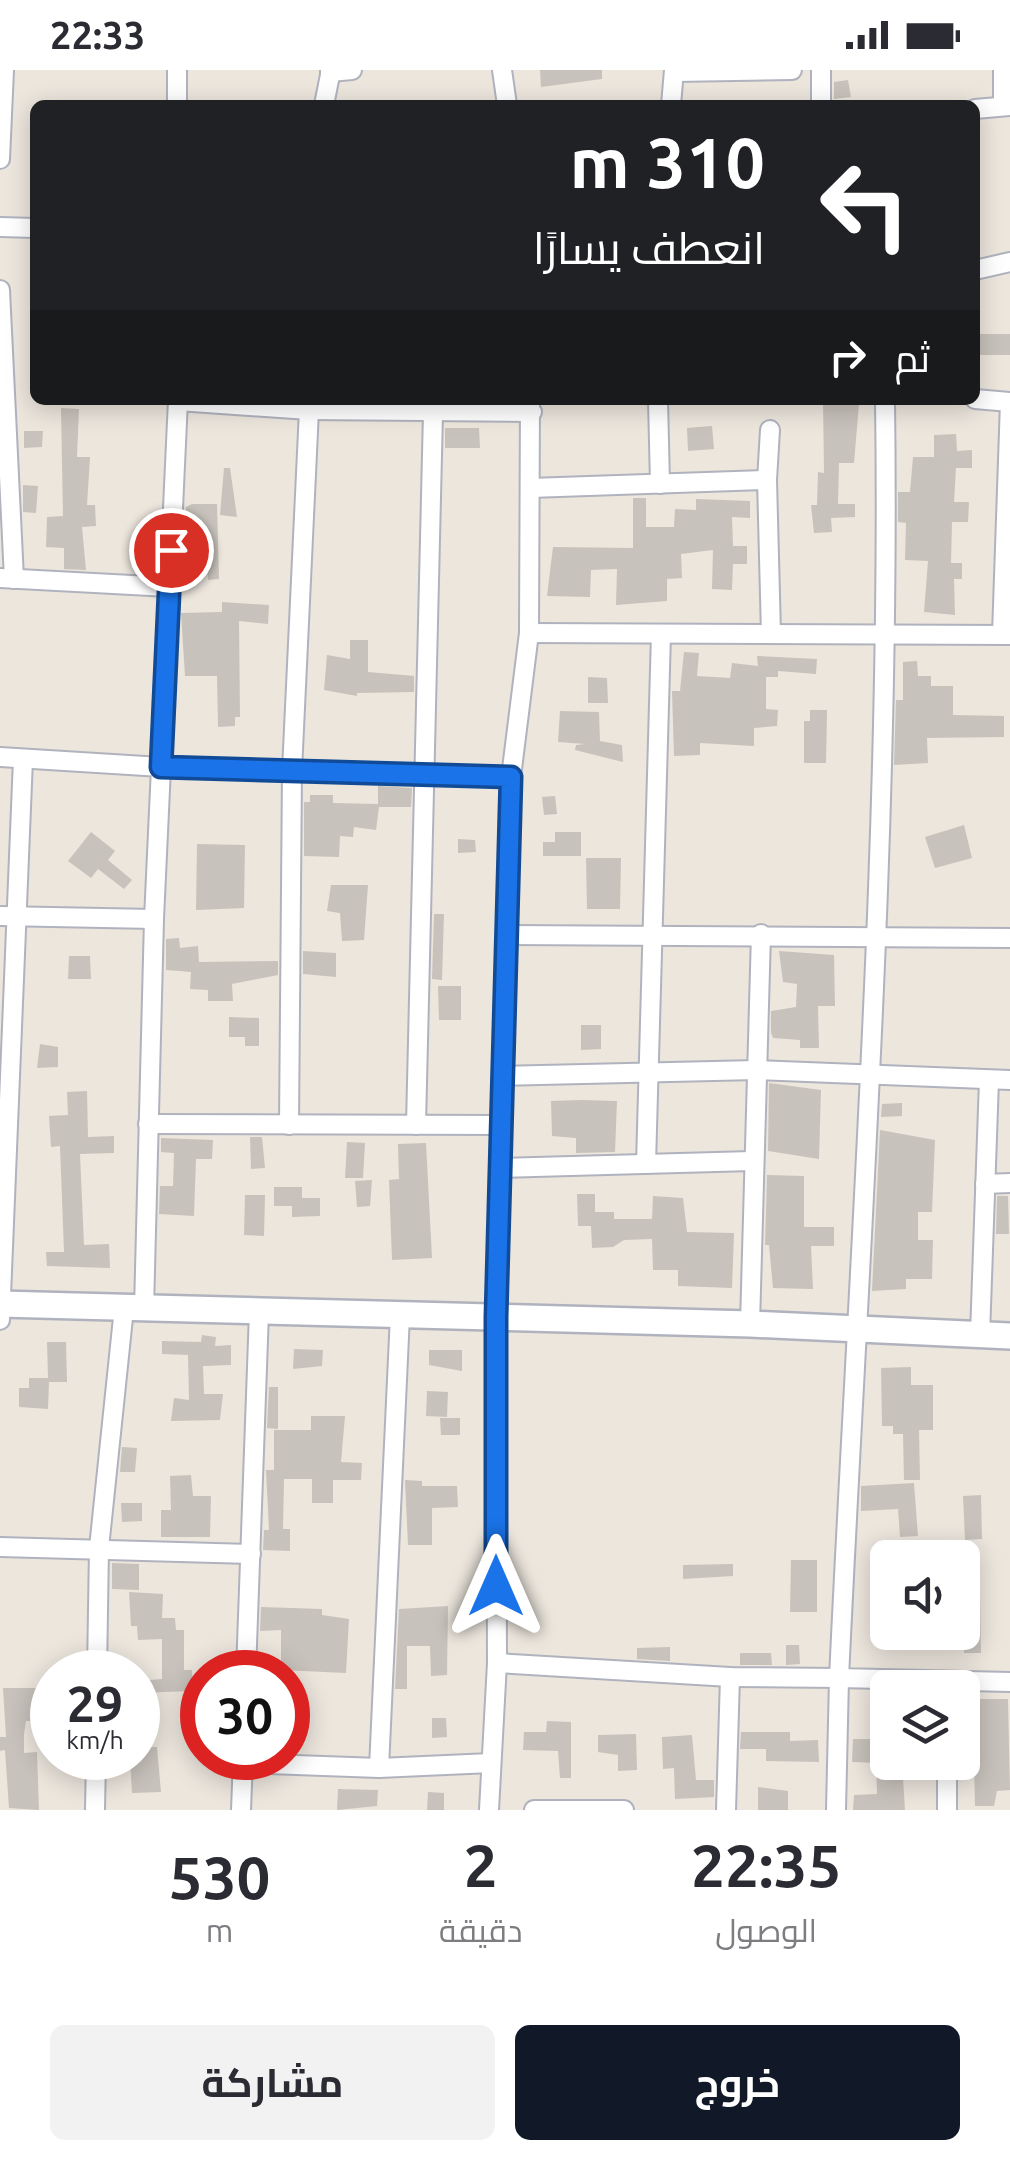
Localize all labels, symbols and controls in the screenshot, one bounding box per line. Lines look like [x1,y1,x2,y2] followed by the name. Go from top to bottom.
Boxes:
[50,14,145,56] text: 22:33
[570,123,765,201] text: 310 m
[800,140,930,270] icon: left
[533,222,765,273] text: انعطف يسارًا
[820,330,875,385] icon: right
[895,337,930,379] text: ثم
[129,508,214,593] pin
[144,523,199,578] icon: arrive
[444,1534,548,1638] position arrow
[870,1540,980,1780] map controls
[870,1540,980,1650] button: sound
[180,1650,310,1780] speed limit sign: 30
[870,1670,980,1780] button: layers
[67,1675,123,1731] text: 29
[66,1726,124,1754] text: km/h
[464,1831,498,1898] text: 2
[691,1831,841,1898] text: 22:35
[169,1843,270,1910] text: 530
[206,1912,233,1948] text: m
[439,1912,522,1948] text: دقيقة
[715,1912,817,1948] text: الوصول
[50,2025,495,2140] button: مشاركة
[515,2025,960,2140] button: خروج

